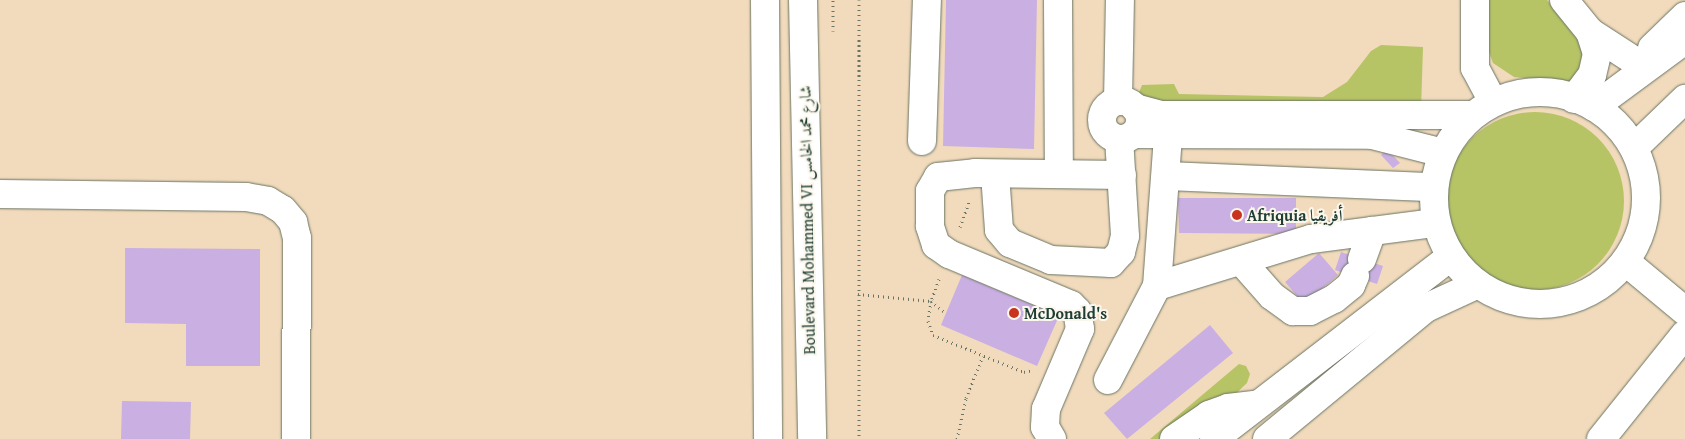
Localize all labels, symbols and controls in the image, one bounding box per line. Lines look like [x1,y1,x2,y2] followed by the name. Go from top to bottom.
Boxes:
[795,85,819,355] street label: Boulevard Mohammed VI شارع محمد الخامس
[1247,205,1342,225] place label: Afriquia أفريقيا
[1231,209,1243,221] marker: Afriquia أفريقيا
[1024,303,1107,323] place label: McDonald's
[1008,307,1020,319] marker: McDonald's

